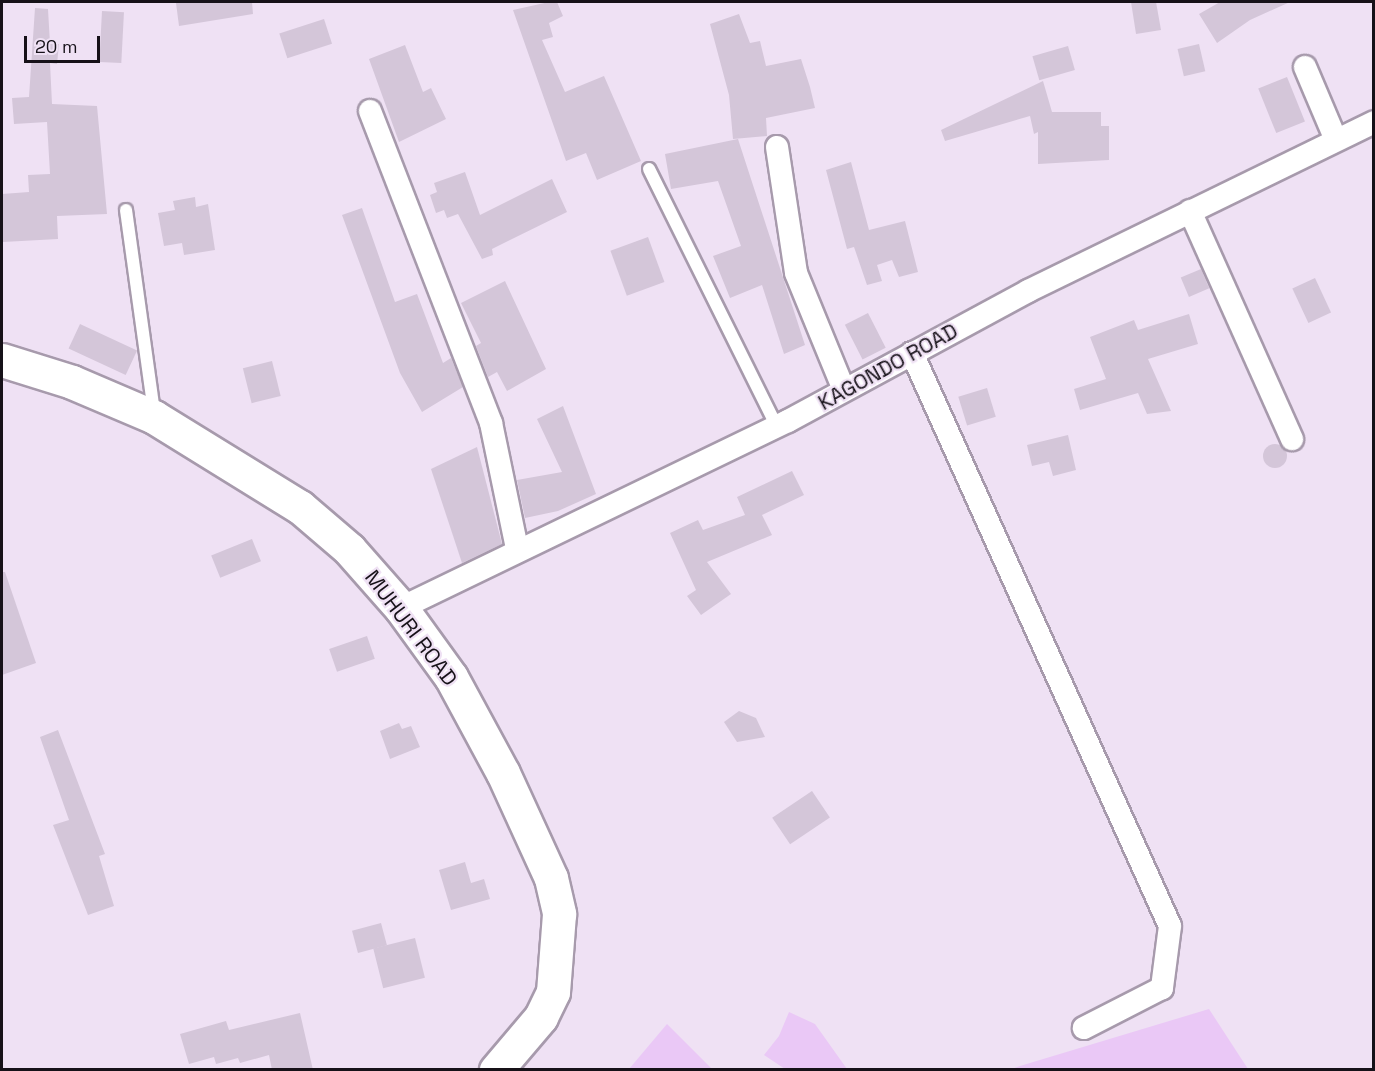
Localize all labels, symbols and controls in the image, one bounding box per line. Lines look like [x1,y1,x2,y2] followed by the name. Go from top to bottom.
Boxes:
[27,24,104,62] scale bar
[35,35,78,58] text: 20 m
[814,318,962,416] street label: KAGONDO ROAD
[359,565,463,691] street label: MUHURI ROAD

